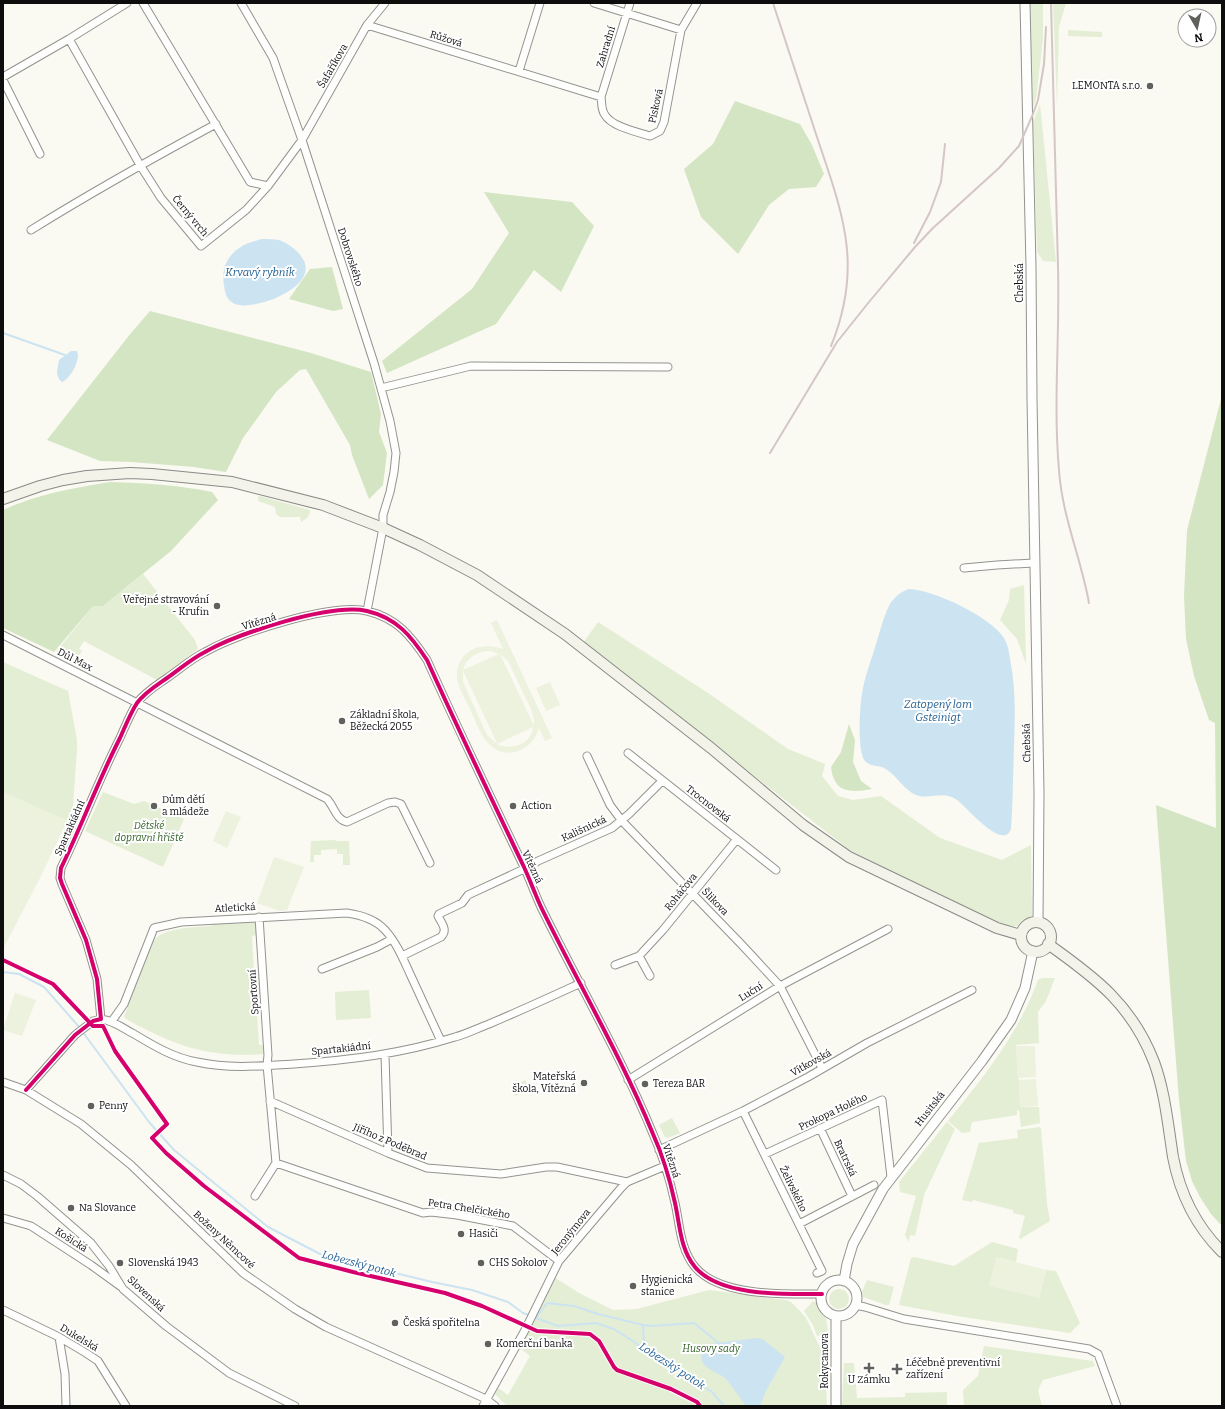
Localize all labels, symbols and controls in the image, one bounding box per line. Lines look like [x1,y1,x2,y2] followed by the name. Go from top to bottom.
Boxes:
[1177,8,1217,48] north arrow
[593,25,618,69] street label: Zahradní
[428,28,464,50] street label: Růžová
[1193,30,1204,45] text: N
[314,40,351,90] street label: Šafaříkova
[1072,80,1142,92] place label: LEMONTA s.r.o.
[1145,81,1155,91] marker: LEMONTA s.r.o.
[645,87,666,124] street label: Písková
[169,192,213,240] street label: Černý vrch
[335,226,365,288] street label: Dobrovského
[1014,263,1026,303] street label: Chebská
[225,266,296,279] water label: Krvavý rybník
[123,593,210,618] place label: Veřejné stravování - Krufin
[212,601,222,611] marker: Veřejné stravování - Krufin
[240,610,278,633] street label: Vítězná
[55,646,95,674] street label: Důl Max
[904,698,972,724] water label: Zatopený lom Gsteinigt
[350,708,419,733] place label: Základní škola, Běžecká 2055
[337,716,347,726] marker: Základní škola, Běžecká 2055
[1021,723,1033,763] street label: Chebská
[683,783,733,825] street label: Trocnovská
[162,793,209,818] place label: Dům dětí a mládeže
[51,798,88,858] street label: Spartakiádní
[521,800,552,812] place label: Action
[149,801,159,811] marker: Dům dětí a mládeže
[508,801,518,811] marker: Action
[560,813,609,845] street label: Kališnická
[115,820,184,844] park label: Dětské dopravní hřiště
[519,848,546,886] street label: Vítězná
[662,870,700,913] street label: Roháčova
[699,884,733,919] street label: Šlikova
[214,901,256,915] street label: Atletická
[245,969,262,1015] street label: Sportovní
[736,979,765,1004] street label: Luční
[311,1039,371,1058] street label: Spartakiádní
[788,1046,834,1079] street label: Vítkovská
[512,1071,577,1095] place label: Mateřská škola, Vítězná
[579,1078,589,1088] marker: Mateřská škola, Vítězná
[653,1078,706,1090] place label: Tereza BAR
[640,1079,650,1089] marker: Tereza BAR
[913,1089,948,1129] street label: Husitská
[797,1091,869,1133] street label: Prokopa Holého
[99,1100,129,1112] place label: Penny
[86,1101,96,1111] marker: Penny
[351,1120,429,1163] street label: Jiřího z Poděbrad
[831,1138,859,1179] street label: Bratrská
[660,1142,684,1180] street label: Vítězná
[777,1164,810,1214] street label: Želivského
[427,1197,511,1221] street label: Petra Chelčického
[79,1202,136,1214] place label: Na Slovance
[66,1203,76,1213] marker: Na Slovance
[547,1206,593,1258] street label: Jeronýmova
[191,1208,257,1272] street label: Boženy Němcové
[53,1225,90,1255] street label: Košická
[469,1228,498,1240] place label: Hasiči
[456,1229,466,1239] marker: Hasiči
[321,1248,398,1280] water label: Lobezský potok
[128,1257,199,1269] place label: Slovenská 1943
[489,1257,548,1269] place label: CHS Sokolov
[115,1258,125,1268] marker: Slovenská 1943
[476,1258,486,1268] marker: CHS Sokolov
[125,1274,168,1315] street label: Slovenská
[641,1274,693,1298] place label: Hygienická stanice
[628,1281,638,1291] marker: Hygienická stanice
[403,1315,480,1329] place label: Česká spořitelna
[390,1318,400,1328] marker: Česká spořitelna
[58,1322,101,1354] street label: Dukelská
[819,1333,831,1389] street label: Rokycanova
[496,1337,573,1350] place label: Komerční banka
[483,1339,493,1349] marker: Komerční banka
[637,1340,708,1393] water label: Lobezský potok
[682,1343,741,1355] park label: Husovy sady
[906,1356,1000,1381] place label: Léčebně preventivní zařízení
[864,1363,874,1373] marker: U Zámku
[891,1363,903,1375] marker: Léčebně preventivní zařízení
[848,1374,890,1386] place label: U Zámku

